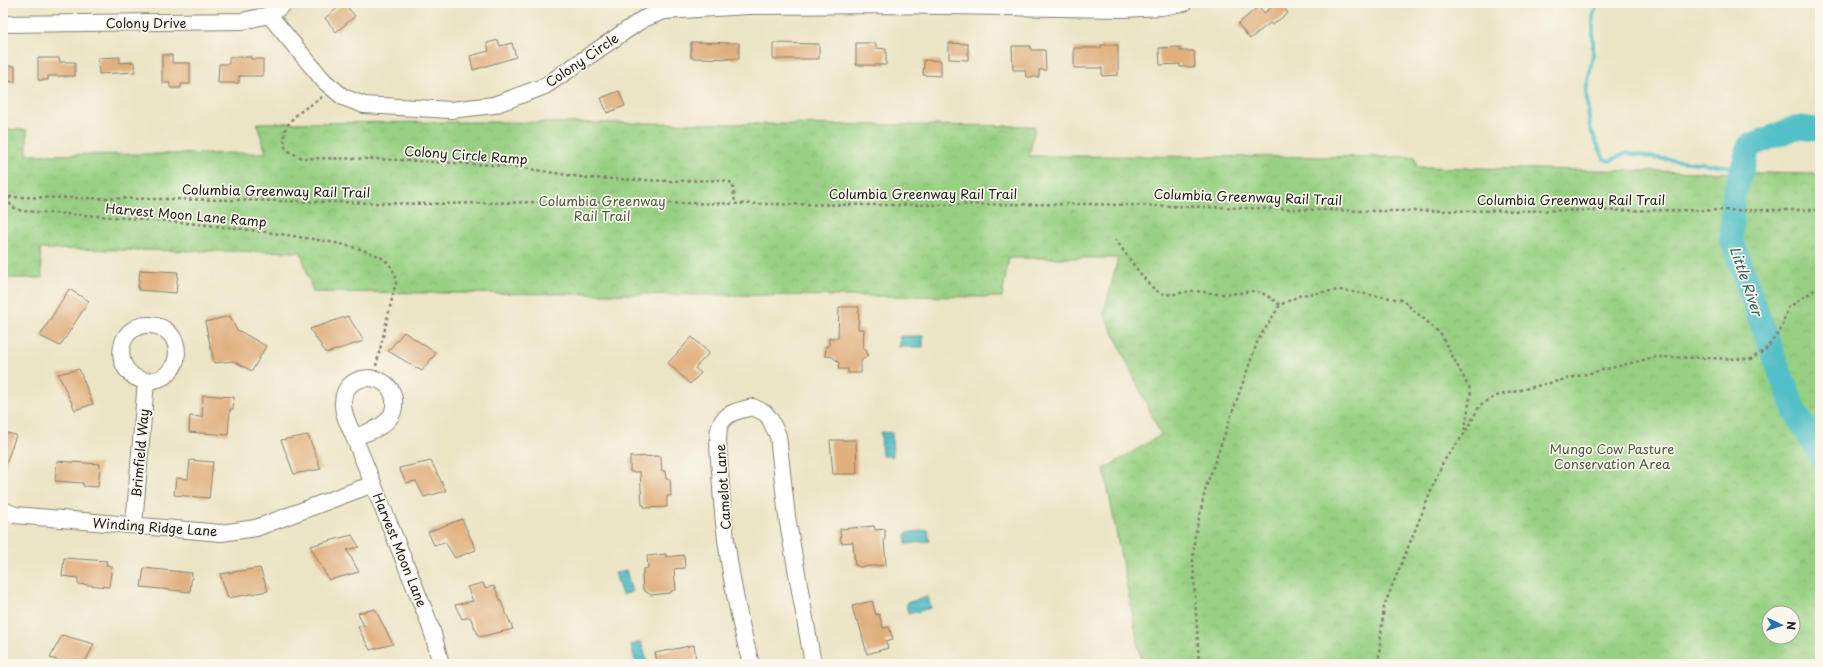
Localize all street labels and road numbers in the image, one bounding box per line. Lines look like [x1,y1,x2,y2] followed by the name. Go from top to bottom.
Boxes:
[106,13,186,32] street label: Colony Drive
[541,28,622,91] street label: Colony Circle
[404,141,528,168] street label: Colony Circle Ramp
[182,179,370,202] street label: Columbia Greenway Rail Trail
[829,184,1017,203] street label: Columbia Greenway Rail Trail
[1153,184,1343,209] street label: Columbia Greenway Rail Trail
[1477,190,1665,209] street label: Columbia Greenway Rail Trail
[105,198,268,231] street label: Harvest Moon Lane Ramp
[126,408,153,498] street label: Brimfield Way
[710,444,735,531] street label: Camelot Lane
[369,490,432,610] street label: Harvest Moon Lane
[92,513,218,540] street label: Winding Ridge Lane

